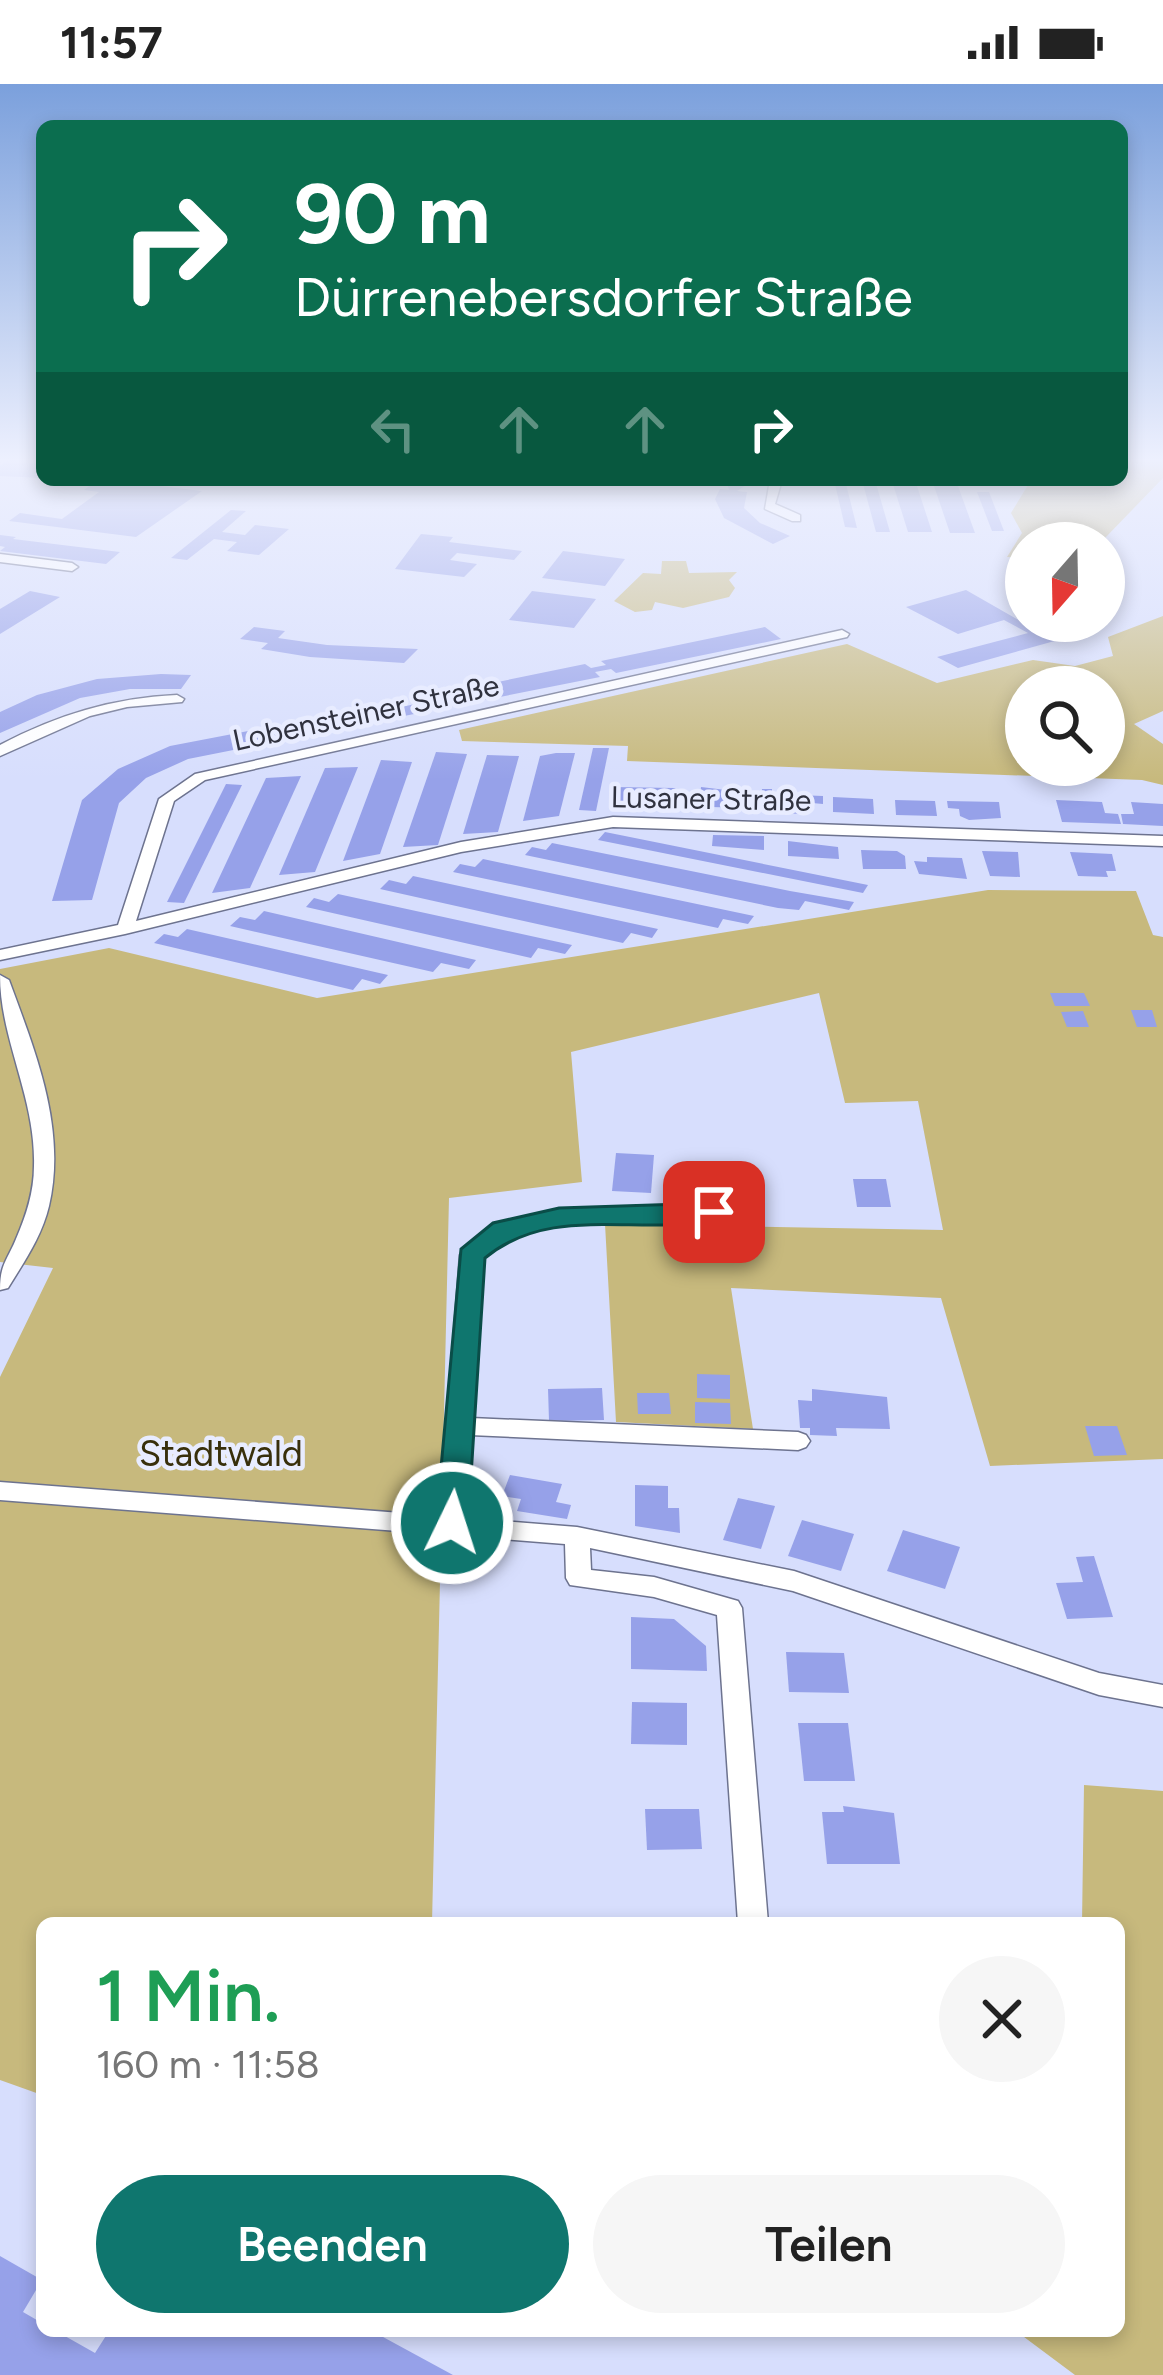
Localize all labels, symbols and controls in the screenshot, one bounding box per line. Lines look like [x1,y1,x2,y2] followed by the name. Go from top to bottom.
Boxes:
[60,15,163,69] text: 11:57
[294,163,490,264] text: 90 m
[96,168,252,324] icon: right
[294,265,913,330] text: Dürrenebersdorfer Straße
[360,396,426,462] icon: left
[486,396,552,462] icon: ahead
[612,396,678,462] icon: ahead
[738,396,804,462] icon: right
[1005,522,1125,642] north arrow
[1005,522,1125,786] map controls
[229,666,503,759] street label: Lobensteiner Straße
[1005,666,1125,786] button: search
[610,778,812,819] street label: Lusaner Straße
[663,1161,765,1263] pin
[681,1179,747,1245] icon: arrive
[139,1432,303,1475] park label: Stadtwald
[389,1460,515,1586] position arrow
[96,1953,280,2039] text: 1 Min.
[939,1956,1065,2082] button: close
[96,2041,320,2088] text: 160 m · 11:58
[96,2175,569,2313] button: Beenden
[593,2175,1065,2313] button: Teilen

